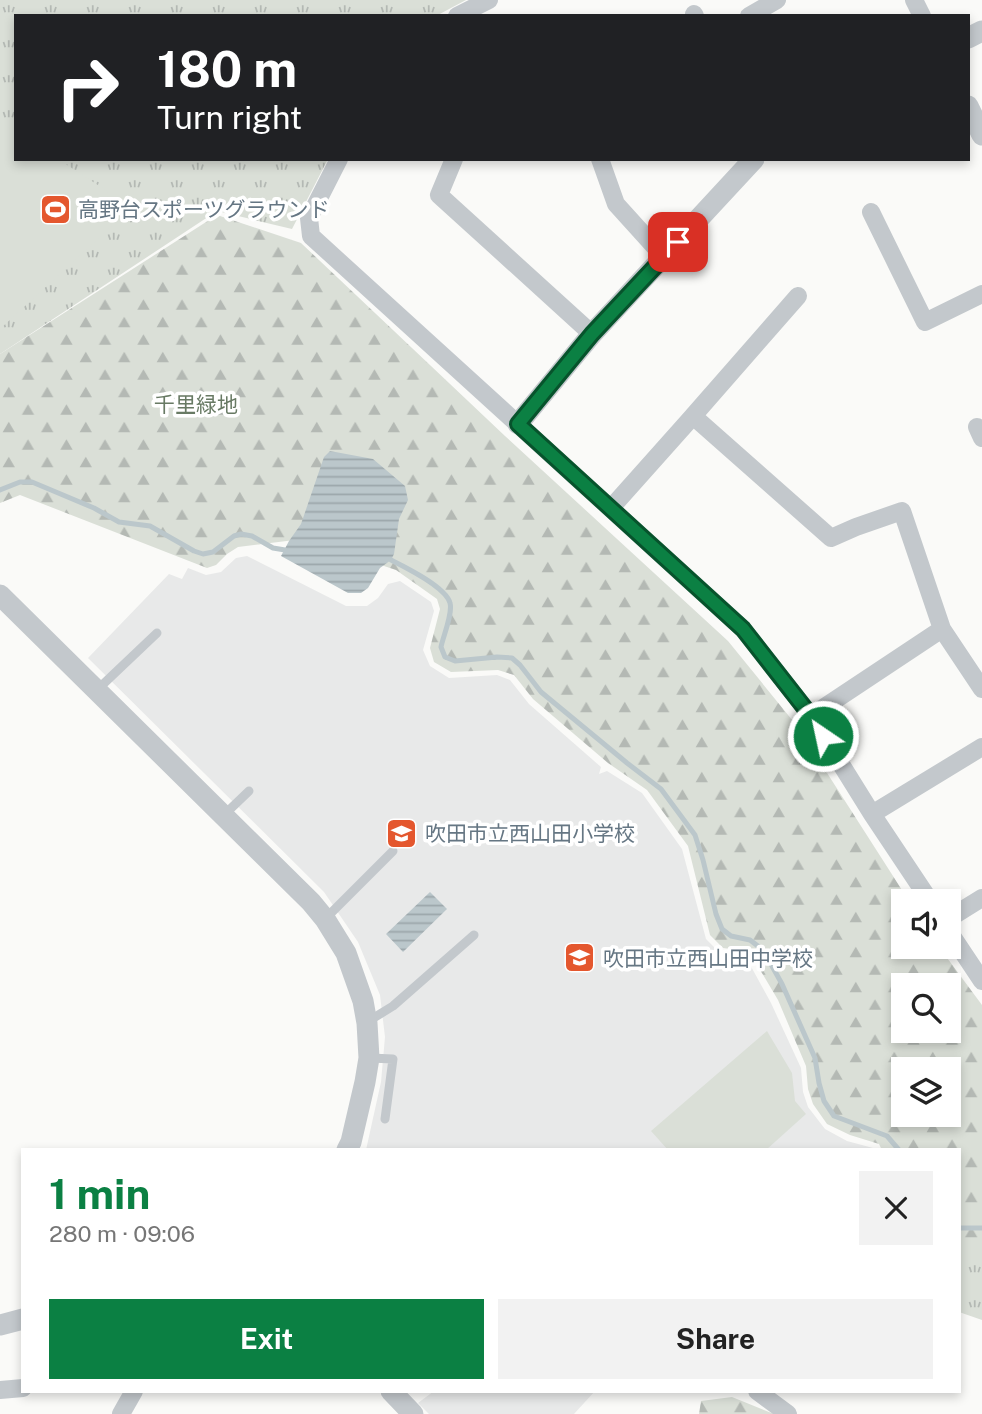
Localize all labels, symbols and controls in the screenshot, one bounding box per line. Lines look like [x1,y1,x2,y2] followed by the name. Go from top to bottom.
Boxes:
[157,40,297,98] text: 180 m
[42,42,133,133] icon: right
[157,99,302,136] text: Turn right
[38,192,72,226] sports icon: 高野台スポーツグラウンド
[78,197,330,222] place label: 高野台スポーツグラウンド
[648,212,708,272] pin
[659,223,697,261] icon: arrive
[154,392,238,417] park label: 千里緑地
[786,699,860,773] position arrow
[385,816,419,850] school or university icon: 吹田市立西山田小学校
[425,821,635,846] place label: 吹田市立西山田小学校
[891,889,961,1127] map controls
[891,889,961,959] button: sound
[563,941,597,975] school or university icon: 吹田市立西山田中学校
[603,946,813,971] place label: 吹田市立西山田中学校
[891,973,961,1043] button: search
[891,1057,961,1127] button: layers
[49,1169,150,1218] text: 1 min
[859,1171,933,1245] button: close
[49,1220,195,1247] text: 280 m · 09:06
[49,1299,484,1379] button: Exit
[498,1299,933,1379] button: Share

